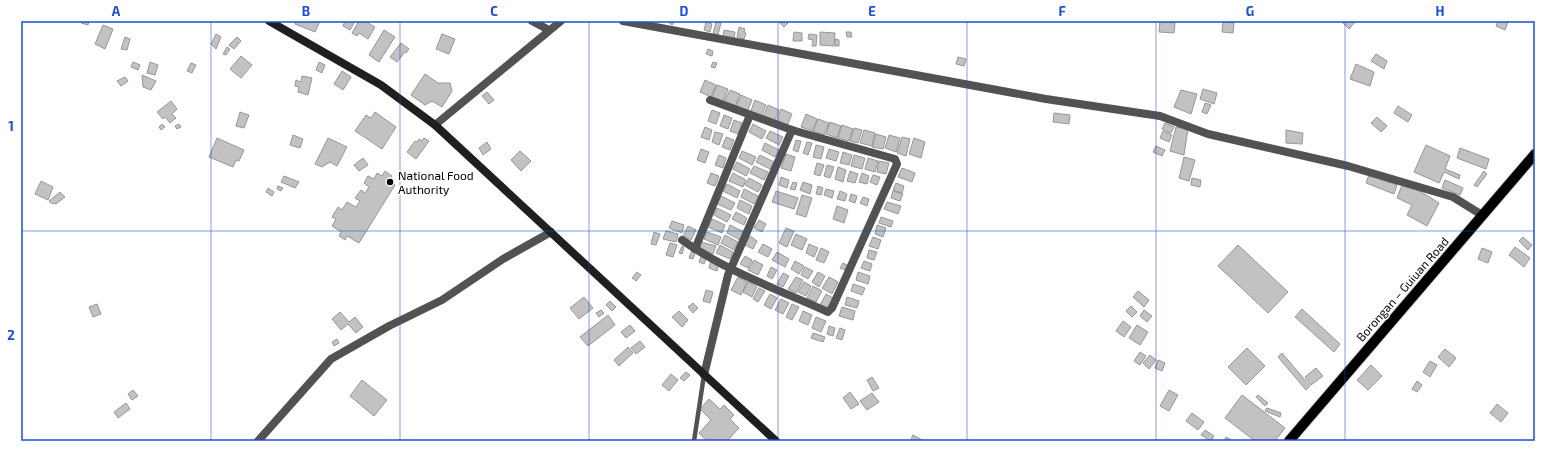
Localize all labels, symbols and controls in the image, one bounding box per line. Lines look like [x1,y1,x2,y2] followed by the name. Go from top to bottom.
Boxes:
[112,3,121,19] text: A
[302,3,310,19] text: B
[490,3,498,19] text: C
[680,3,689,19] text: D
[868,3,876,19] text: E
[1058,3,1066,19] text: F
[1246,3,1254,19] text: G
[1436,3,1445,19] text: H
[8,118,14,134] text: 1
[398,168,474,196] place label: National Food Authority
[385,177,395,187] marker: National Food Authority
[1353,234,1451,344] street label: Borongan – Guiuan Road
[7,327,15,343] text: 2

